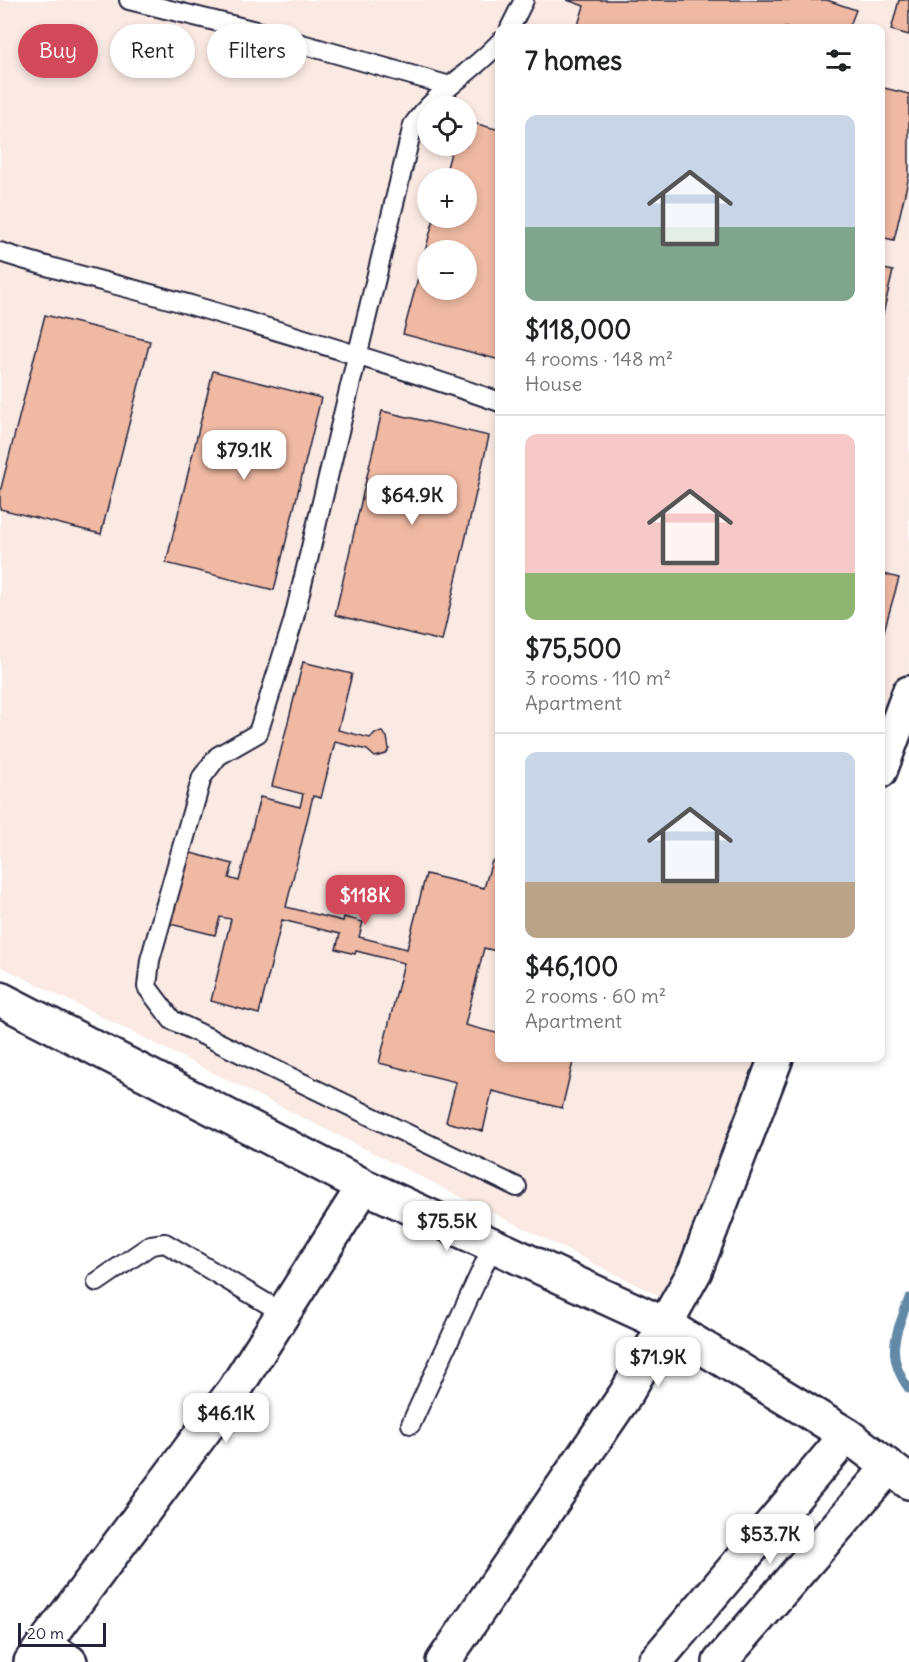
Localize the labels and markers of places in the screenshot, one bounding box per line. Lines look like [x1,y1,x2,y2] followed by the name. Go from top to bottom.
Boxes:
[195,430,293,481] pin: $79.1K
[363,475,461,526] pin: $64.9K
[323,875,407,926] pin: $118K
[398,1201,496,1252] pin: $75.5K
[609,1337,707,1388] pin: $71.9K
[177,1393,275,1444] pin: $46.1K
[721,1514,819,1565] pin: $53.7K

